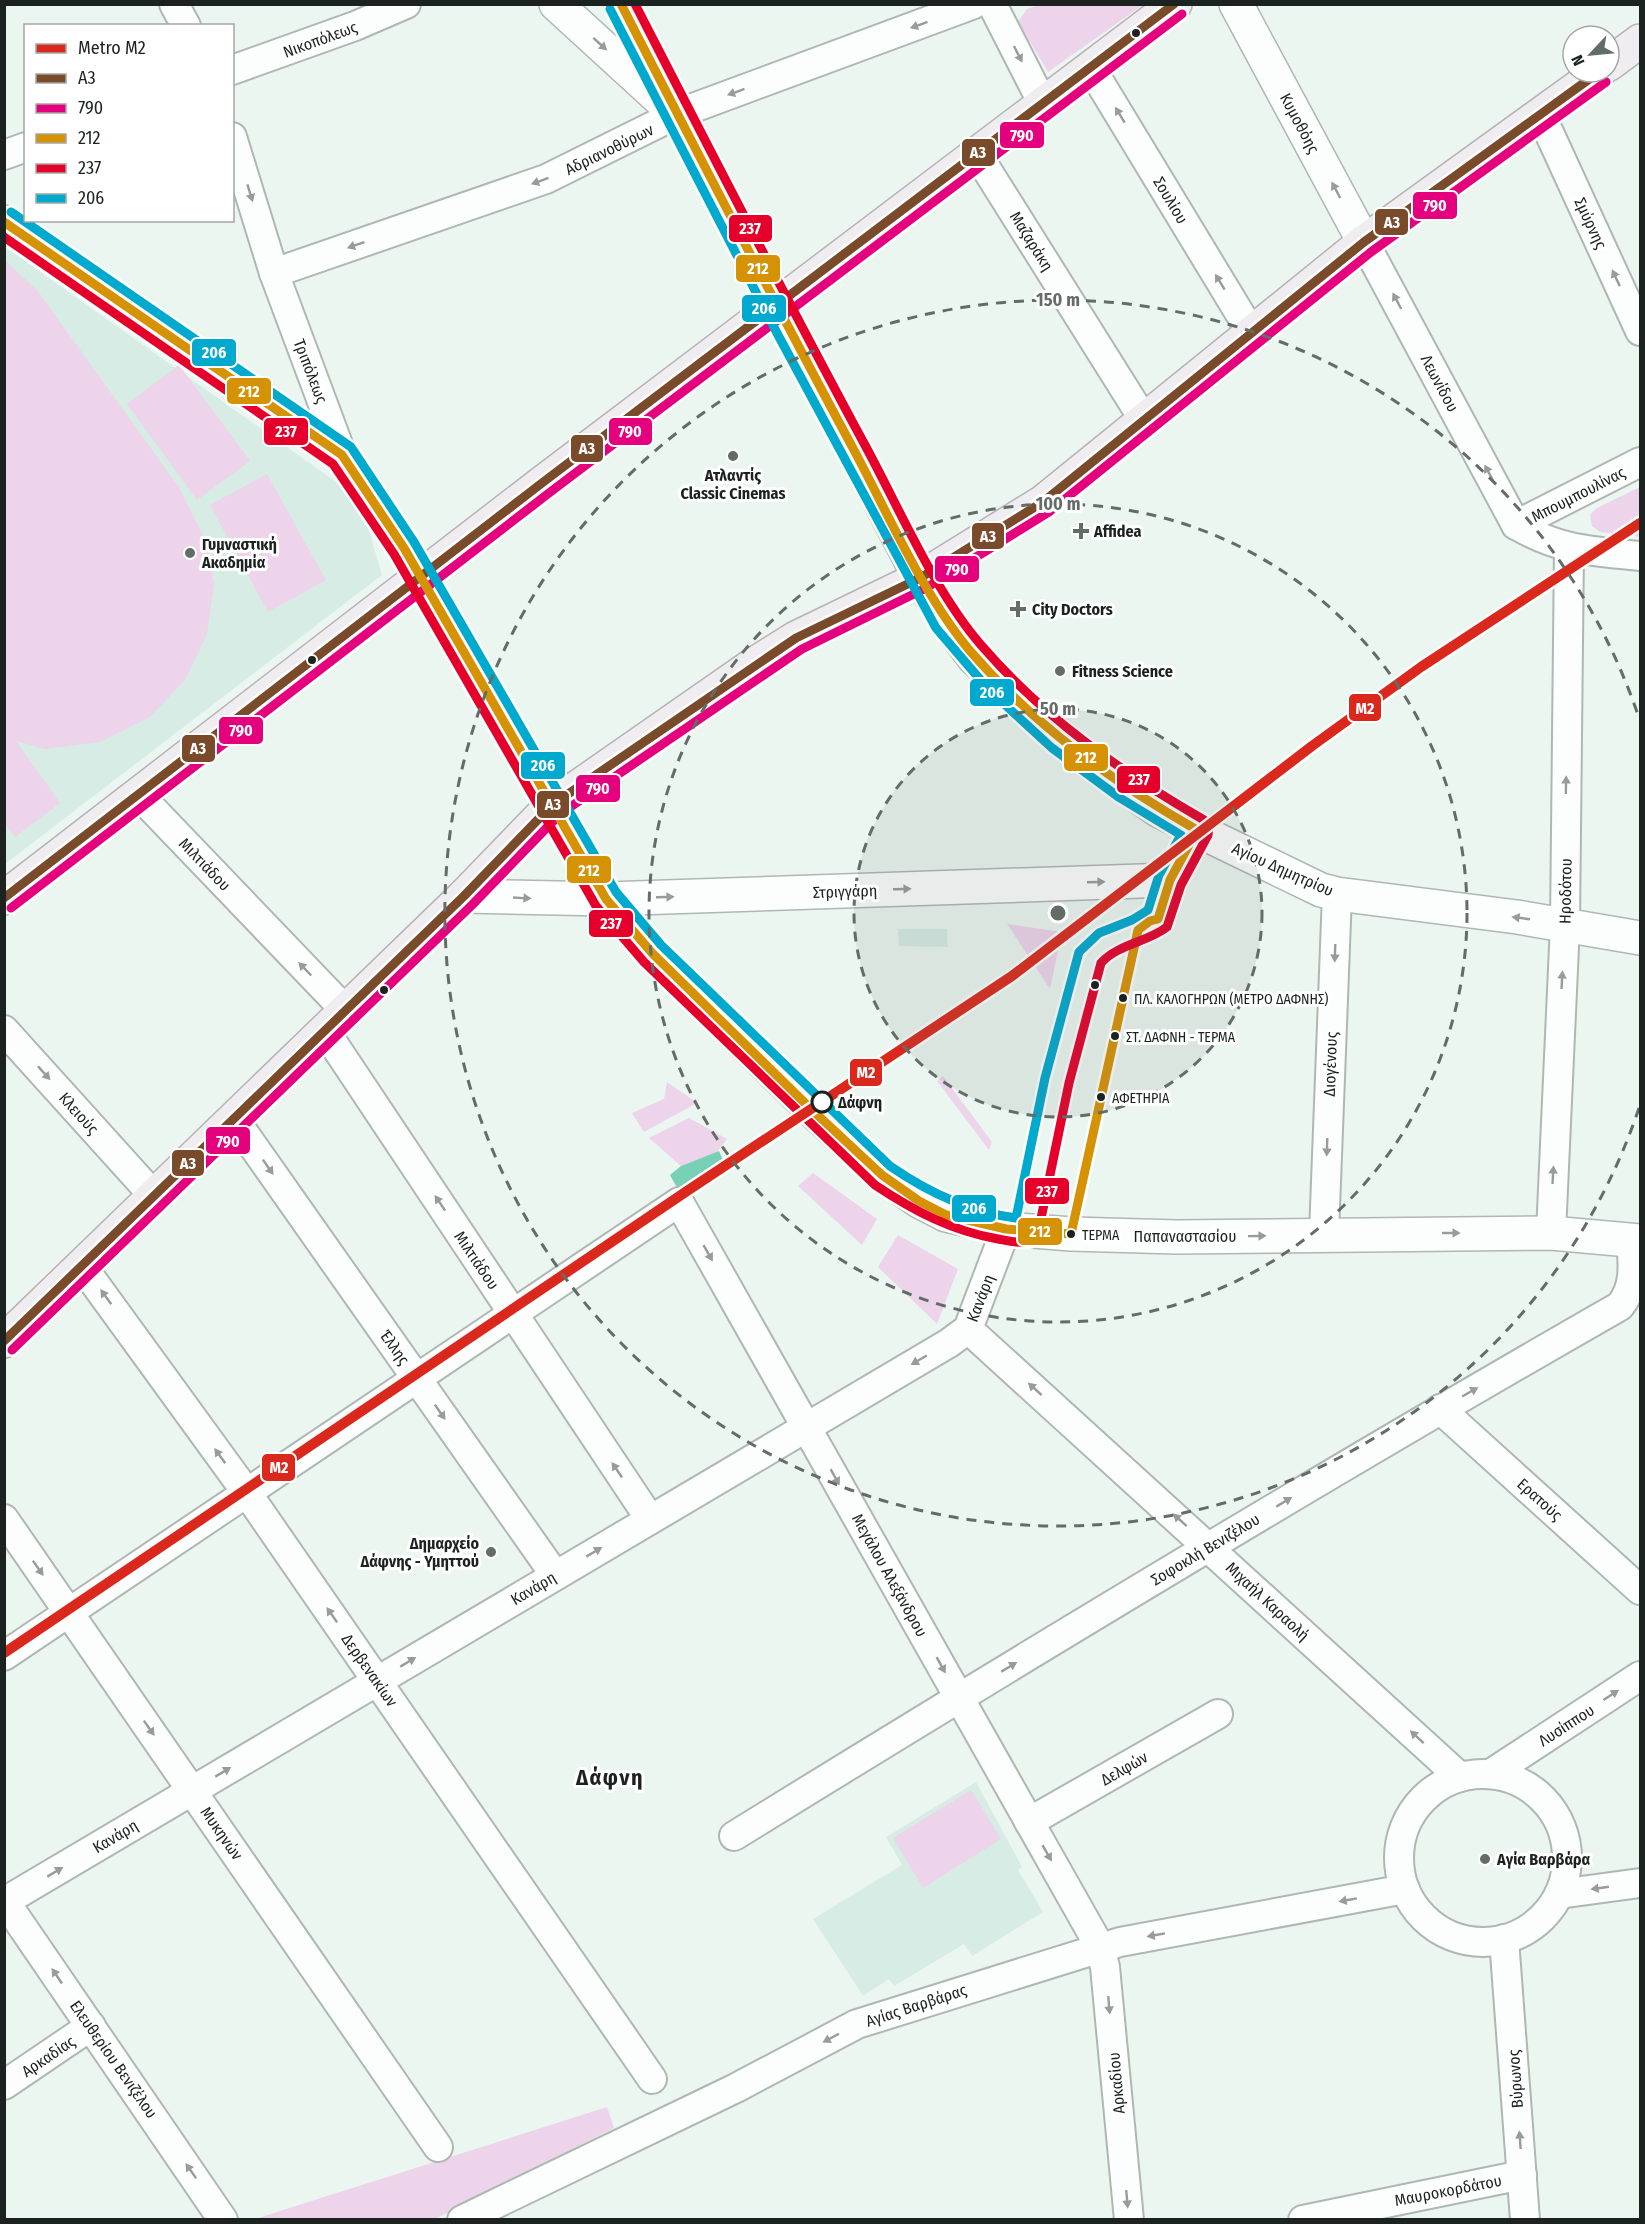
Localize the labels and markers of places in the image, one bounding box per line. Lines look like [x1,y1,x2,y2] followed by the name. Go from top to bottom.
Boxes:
[1130,27,1142,39] unlabelled marker
[726,449,740,463] marker: Ατλαντίς Classic Cinemas
[681,466,785,503] place label: Ατλαντίς Classic Cinemas
[1072,522,1090,540] marker: Affidea
[1093,522,1141,541] place label: Affidea
[201,535,277,572] place label: Γυμναστική Ακαδημία
[183,546,197,560] marker: Γυμναστική Ακαδημία
[1009,600,1027,618] marker: City Doctors
[1032,600,1113,619] place label: City Doctors
[306,654,318,666] unlabelled marker
[1072,662,1173,681] place label: Fitness Science
[1053,664,1067,678] marker: Fitness Science
[1048,903,1068,923] centre of rings
[1089,979,1101,991] unlabelled marker
[378,984,390,996] unlabelled marker
[1134,991,1328,1008] place label: ΠΛ. ΚΑΛΟΓΗΡΩΝ (ΜΕΤΡΟ ΔΑΦΝΗΣ)
[1117,992,1129,1004] marker: ΠΛ. ΚΑΛΟΓΗΡΩΝ (ΜΕΤΡΟ ΔΑΦΝΗΣ)
[1126,1029,1236,1046] place label: ΣΤ. ΔΑΦΝΗ - ΤΕΡΜΑ
[1109,1030,1121,1042] marker: ΣΤ. ΔΑΦΝΗ - ΤΕΡΜΑ
[1112,1090,1170,1107] place label: ΑΦΕΤΗΡΙΑ
[811,1091,833,1113] marker: Δάφνη
[1095,1091,1107,1103] marker: ΑΦΕΤΗΡΙΑ
[837,1093,882,1112] place label: Δάφνη
[1082,1227,1120,1244] place label: ΤΕΡΜΑ
[1065,1228,1077,1240] marker: ΤΕΡΜΑ
[360,1534,479,1571] place label: Δημαρχείο Δάφνης - Υμηττού
[484,1545,498,1559] marker: Δημαρχείο Δάφνης - Υμηττού
[1496,1850,1591,1869] place label: Αγία Βαρβάρα
[1478,1852,1492,1866] marker: Αγία Βαρβάρα

